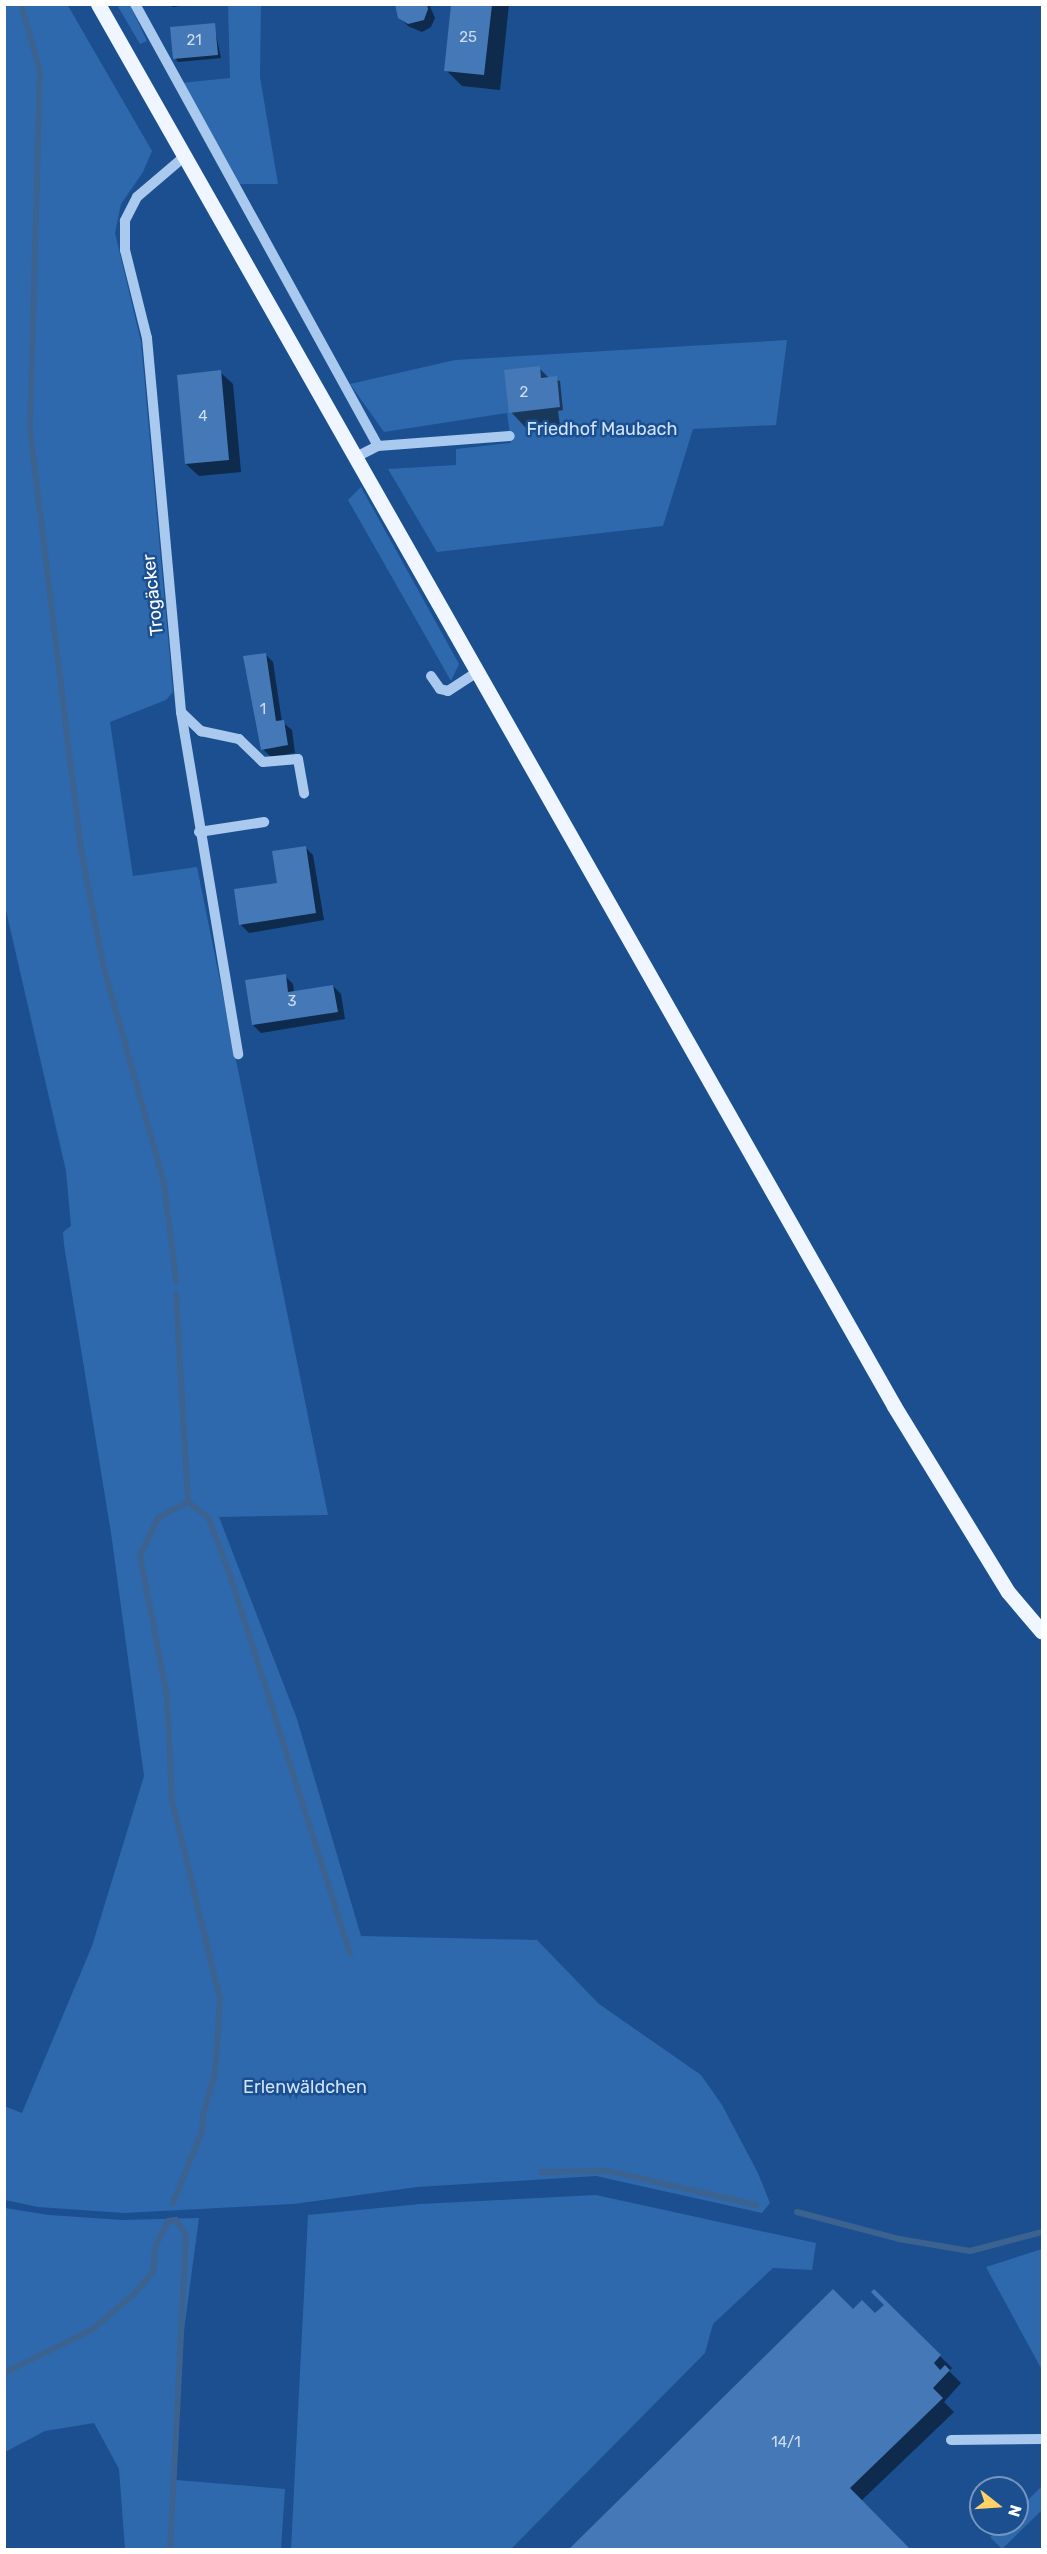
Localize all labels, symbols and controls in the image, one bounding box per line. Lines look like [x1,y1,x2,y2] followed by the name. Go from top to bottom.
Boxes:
[459,29,477,47] house number: 25
[186,32,202,50] house number: 21
[520,384,528,402] house number: 2
[198,408,208,426] house number: 4
[526,418,678,440] park label: Friedhof Maubach
[138,553,168,637] street label: Trogäcker
[260,701,266,719] house number: 1
[287,993,297,1011] house number: 3
[243,2076,367,2098] park label: Erlenwäldchen
[771,2434,801,2452] house number: 14/1
[969,2476,1029,2536] north arrow
[1004,2503,1026,2519] text: N

